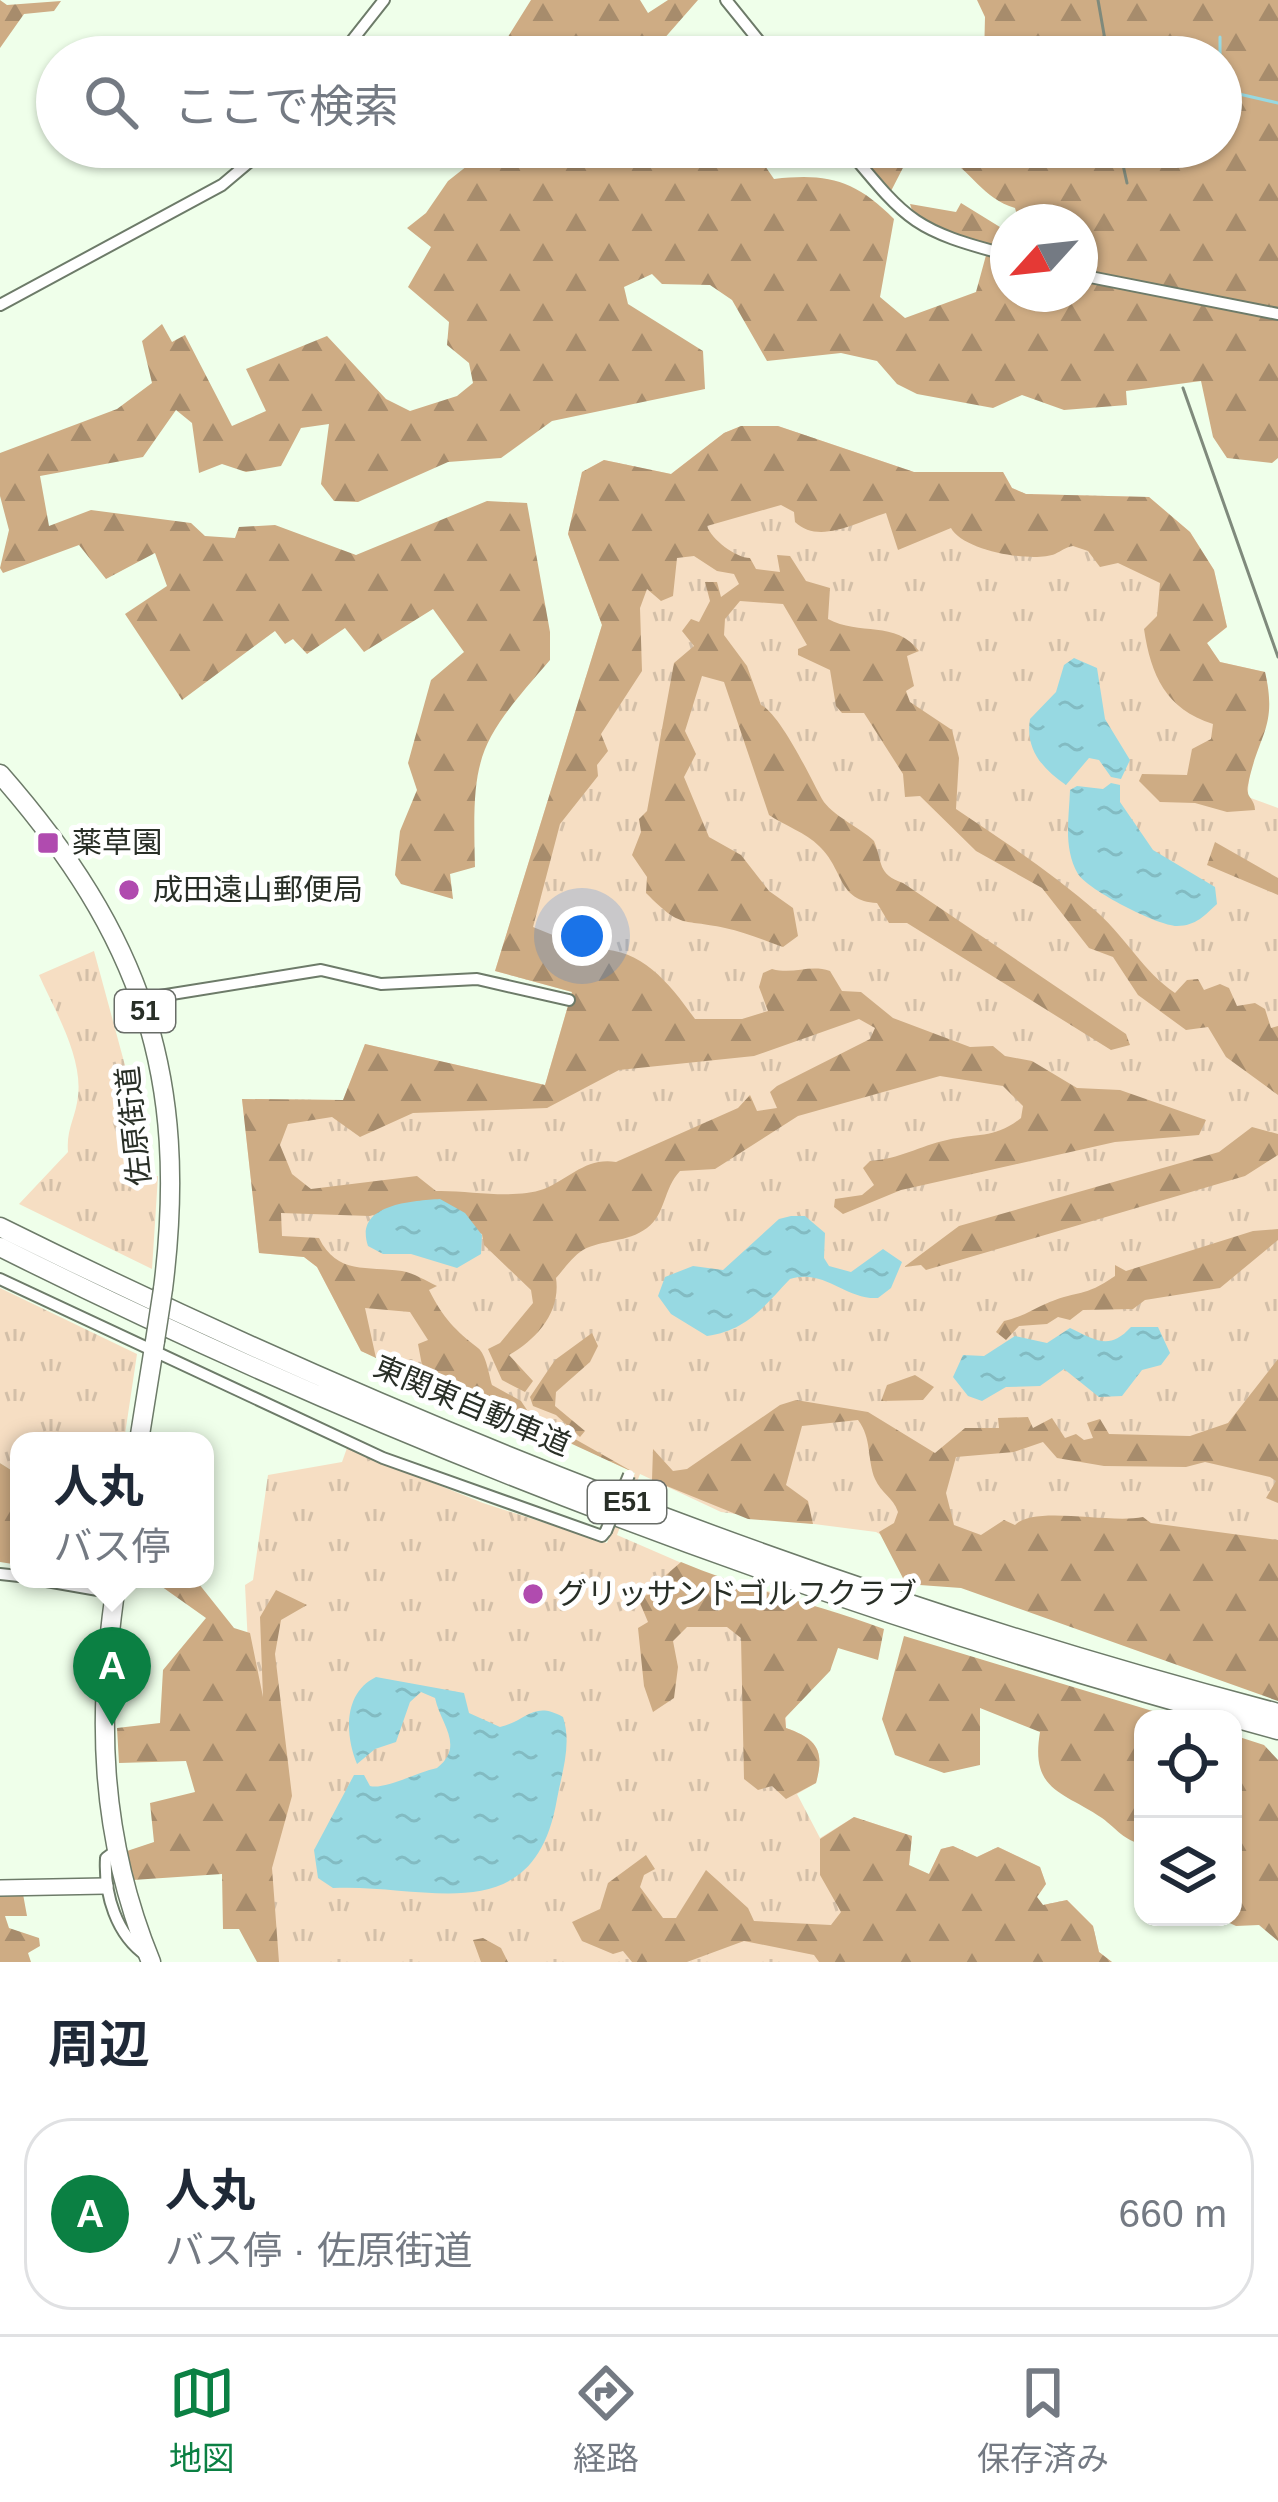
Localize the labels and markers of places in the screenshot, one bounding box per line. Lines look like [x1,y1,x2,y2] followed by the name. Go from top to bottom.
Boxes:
[72,826,162,859] place label: 薬草園
[35,830,61,856] marker: 薬草園
[153,873,363,906] place label: 成田遠山郵便局
[116,877,142,903] marker: 成田遠山郵便局
[557,1577,917,1610] place label: グリッサンドゴルフクラブ
[520,1581,546,1607] marker: グリッサンドゴルフクラブ
[73,1627,151,1726] pin: A

